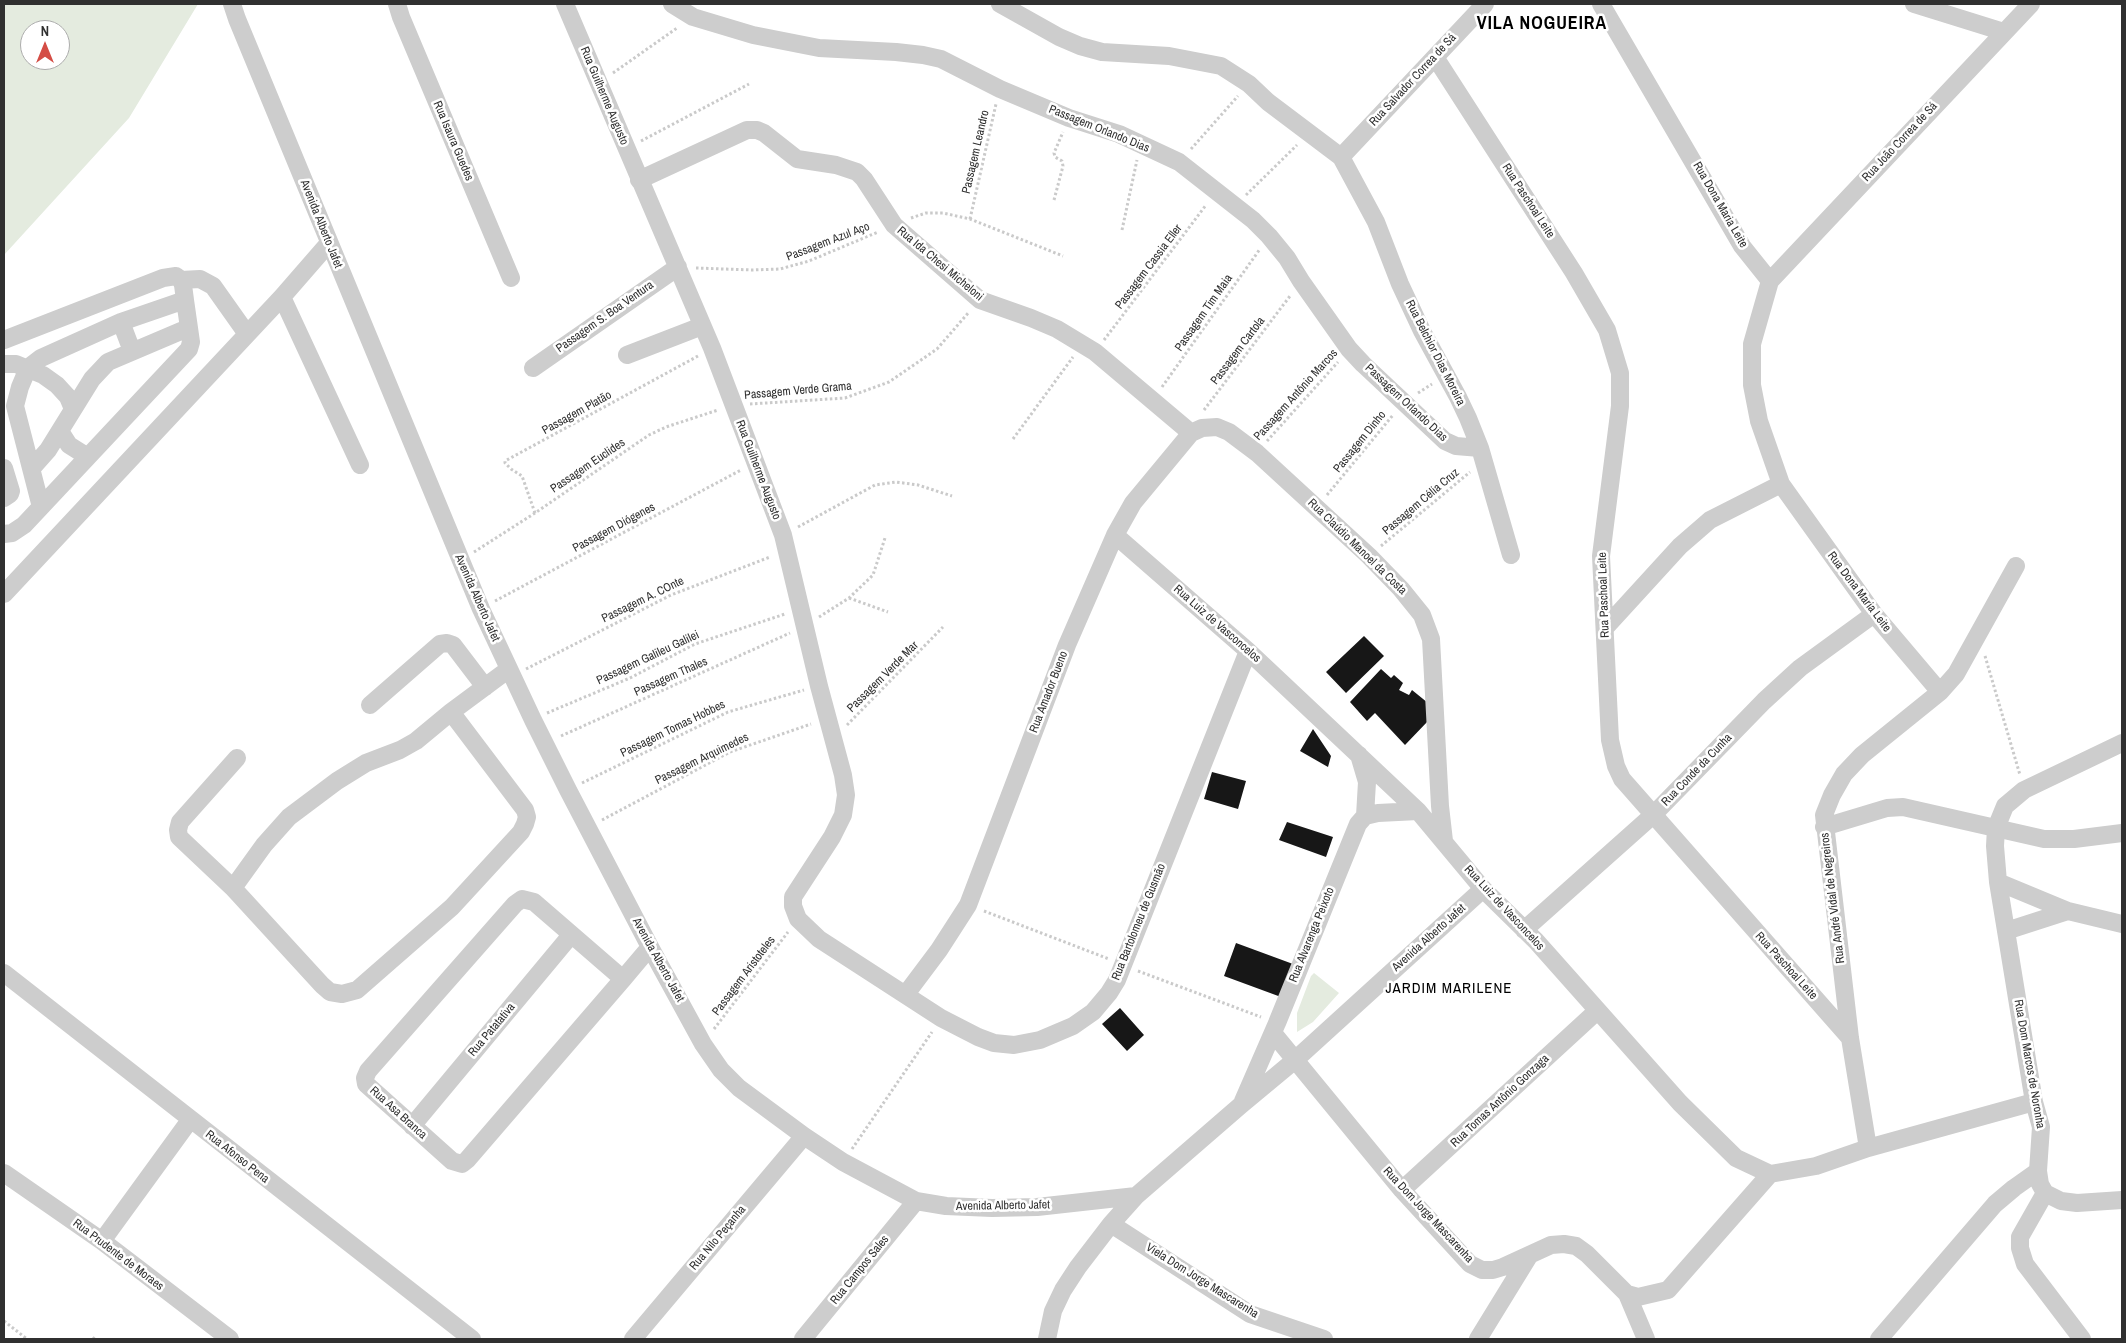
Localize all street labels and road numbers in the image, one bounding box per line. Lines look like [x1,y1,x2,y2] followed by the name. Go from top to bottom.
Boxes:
[1367,31,1459,129] street label: Rua Salvador Correa de Sá
[577,45,631,147] street label: Rua Guilherme Augusto
[430,99,476,183] street label: Rua Isaura Guedes
[1859,99,1941,185] street label: Rua João Correa de Sá
[1047,102,1151,156] street label: Passagem Orlando Dias
[959,109,993,195] street label: Passagem Leandro
[1690,159,1750,251] street label: Rua Dona Maria Leite
[1499,161,1557,241] street label: Rua Paschoal Leite
[297,178,345,270] street label: Avenida Alberto Jafet
[784,220,872,264] street label: Passagem Azul Aço
[1112,222,1186,312] street label: Passagem Cassia Eller
[894,224,986,304] street label: Rua Ida Chesi Micheloni
[1172,272,1236,354] street label: Passagem Tim Maia
[554,278,656,356] street label: Passagem S. Boa Ventura
[1402,298,1468,408] street label: Rua Belchior Dias Moreira
[1208,314,1268,388] street label: Passagem Cartola
[1251,346,1341,444] street label: Passagem Antônio Marcos
[1362,361,1450,445] street label: Passagem Orlando Dias
[744,379,852,403] street label: Passagem Verde Grama
[540,388,614,438] street label: Passagem Platão
[1331,408,1389,476] street label: Passagem Dinho
[732,418,784,522] street label: Rua Guilherme Augusto
[548,436,628,496] street label: Passagem Euclides
[1380,466,1462,538] street label: Passagem Célia Cruz
[1305,496,1409,598] street label: Rua Claúdio Manoel da Costa
[570,500,658,556] street label: Passagem Diógenes
[1824,549,1894,635] street label: Rua Dona Maria Leite
[451,552,503,644] street label: Avenida Alberto Jafet
[1595,552,1613,638] street label: Rua Paschoal Leite
[600,574,686,626] street label: Passagem A. COnte
[1170,582,1264,666] street label: Rua Luiz de Vasconcelos
[594,628,702,688] street label: Passagem Galileu Galilei
[844,638,922,716] street label: Passagem Verde Mar
[1027,649,1071,735] street label: Rua Amador Bueno
[632,654,710,700] street label: Passagem Thales
[618,697,728,761] street label: Passagem Tomas Hobbes
[653,730,751,788] street label: Passagem Arquimedes
[1659,731,1735,809] street label: Rua Conde da Cunha
[1818,832,1848,964] street label: Rua André Vidal de Negreiros
[1109,861,1169,983] street label: Rua Bartolomeu de Gusmão
[1461,863,1547,953] street label: Rua Luiz de Vasconcelos
[1286,885,1338,985] street label: Rua Alvarenga Peixoto
[1389,901,1469,975] street label: Avenida Alberto Jafet
[629,915,687,1005] street label: Avenida Alberto Jafet
[1752,929,1820,1003] street label: Rua Paschoal Leite
[709,933,779,1019] street label: Passagem Aristoteles
[2011,998,2047,1130] street label: Rua Dom Marcos de Noronha
[466,1000,518,1060] street label: Rua Patatativa
[1448,1052,1552,1150] street label: Rua Tomas Antônio Gonzaga
[367,1084,429,1142] street label: Rua Asa Branca
[202,1128,272,1186] street label: Rua Afonso Pena
[1380,1164,1476,1266] street label: Rua Dom Jorge Mascarenha
[956,1198,1050,1214] street label: Avenida Alberto Jafet
[687,1203,749,1273] street label: Rua Nilo Peçanha
[70,1216,166,1294] street label: Rua Prudente de Moraes
[828,1233,892,1307] street label: Rua Campos Sales
[1143,1240,1261,1322] street label: Viela Dom Jorge Mascarenha

